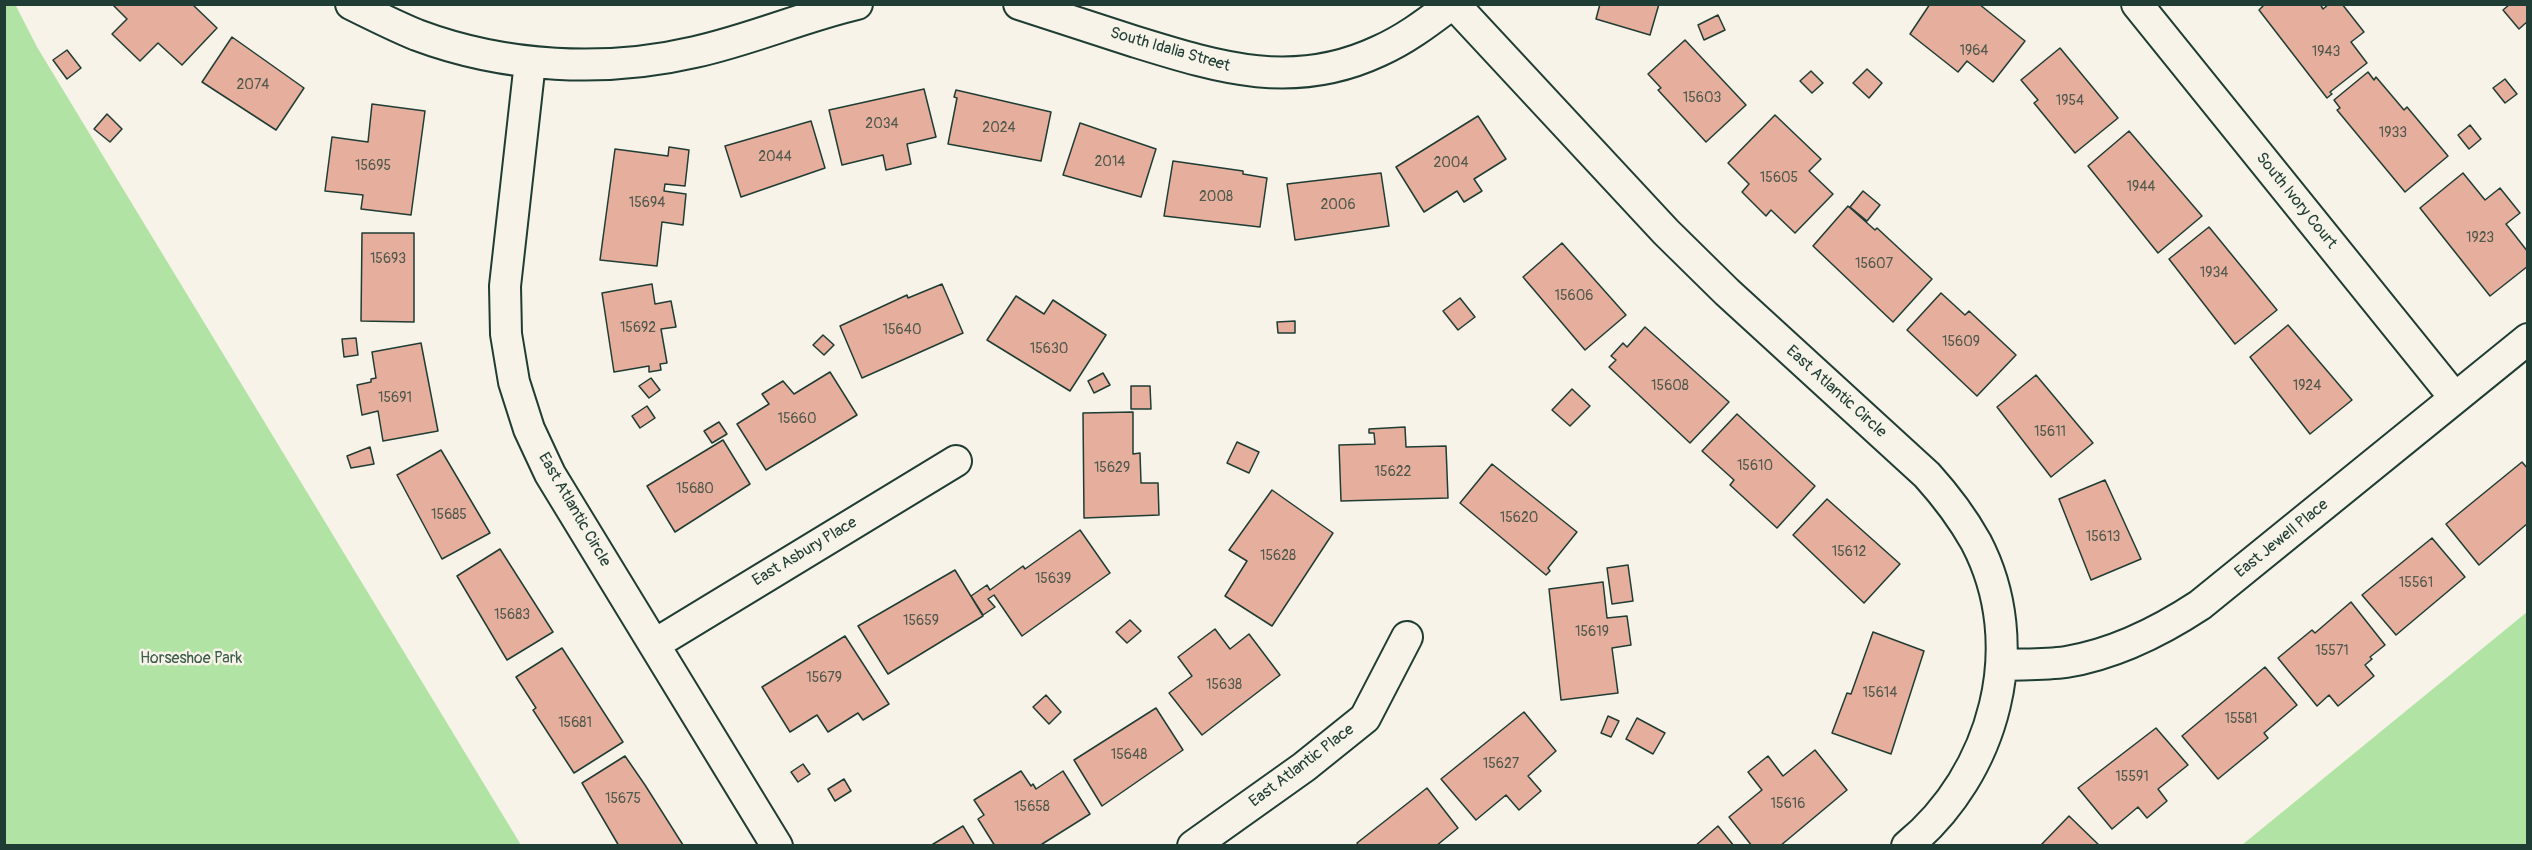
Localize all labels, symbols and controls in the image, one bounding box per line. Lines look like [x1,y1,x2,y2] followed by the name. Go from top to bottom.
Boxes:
[1108,24,1232,76] street label: South Idalia Street
[1960,43,1988,59] house number: 1964
[2312,44,2340,60] house number: 1943
[237,77,269,93] house number: 2074
[1683,90,1721,106] house number: 15603
[2056,93,2084,109] house number: 1954
[865,116,899,132] house number: 2034
[982,120,1016,136] house number: 2024
[2379,125,2407,141] house number: 1933
[758,149,792,165] house number: 2044
[2251,149,2341,253] street label: South Ivory Court
[1095,154,1125,170] house number: 2014
[1433,155,1469,171] house number: 2004
[355,158,391,174] house number: 15695
[1760,170,1798,186] house number: 15605
[2127,179,2155,195] house number: 1944
[1199,189,1233,205] house number: 2008
[629,195,665,211] house number: 15694
[1320,197,1356,213] house number: 2006
[2466,230,2494,246] house number: 1923
[370,251,406,267] house number: 15693
[1855,256,1893,272] house number: 15607
[2200,265,2228,281] house number: 1934
[1555,288,1593,304] house number: 15606
[620,320,656,336] house number: 15692
[883,322,921,338] house number: 15640
[1942,334,1980,350] house number: 15609
[1030,341,1068,357] house number: 15630
[1782,342,1890,442] street label: East Atlantic Circle
[1651,378,1689,394] house number: 15608
[2293,378,2321,394] house number: 1924
[378,390,412,406] house number: 15691
[778,411,816,427] house number: 15660
[2034,424,2066,440] house number: 15611
[534,450,614,570] street label: East Atlantic Circle
[1737,458,1773,474] house number: 15610
[1094,460,1130,476] house number: 15629
[1375,464,1411,480] house number: 15622
[676,481,714,497] house number: 15680
[2232,496,2332,582] street label: East Jewell Place
[431,507,467,523] house number: 15685
[1500,510,1538,526] house number: 15620
[749,513,861,591] street label: East Asbury Place
[2086,529,2120,545] house number: 15613
[1832,544,1866,560] house number: 15612
[1260,548,1296,564] house number: 15628
[1035,571,1071,587] house number: 15639
[2399,575,2433,591] house number: 15561
[494,607,530,623] house number: 15683
[903,613,939,629] house number: 15659
[1575,624,1609,640] house number: 15619
[2315,643,2349,659] house number: 15571
[140,649,242,669] park label: Horseshoe Park
[806,670,842,686] house number: 15679
[1206,677,1242,693] house number: 15638
[1863,685,1897,701] house number: 15614
[2224,711,2258,727] house number: 15581
[558,715,592,731] house number: 15681
[1246,720,1358,812] street label: East Atlantic Place
[1111,747,1147,763] house number: 15648
[1483,756,1519,772] house number: 15627
[2115,769,2149,785] house number: 15591
[605,791,641,807] house number: 15675
[1771,796,1805,812] house number: 15616
[1014,799,1050,815] house number: 15658

